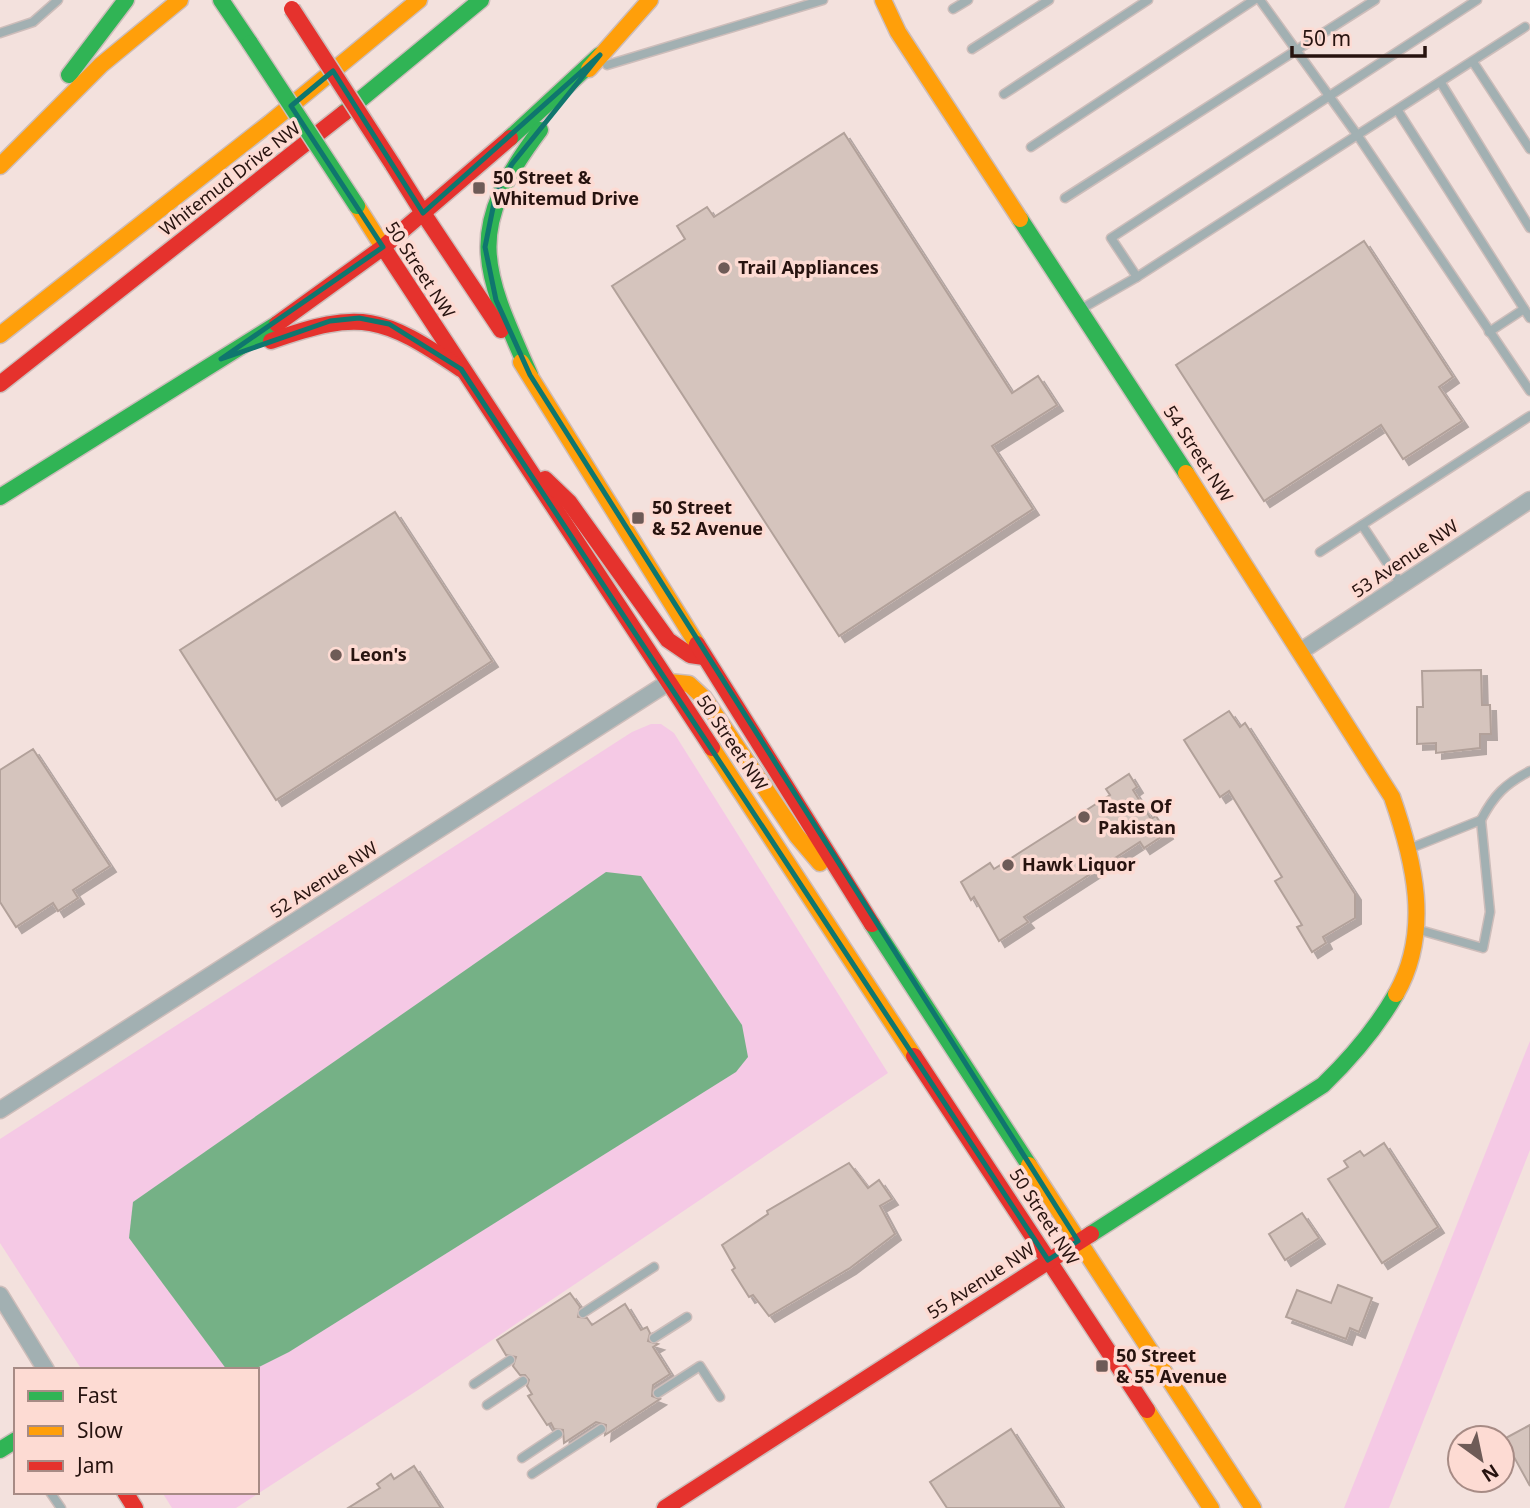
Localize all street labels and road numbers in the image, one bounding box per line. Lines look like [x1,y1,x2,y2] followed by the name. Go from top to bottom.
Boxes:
[154,116,305,241] street label: Whitemud Drive NW
[381,217,461,323] street label: 50 Street NW
[1159,401,1239,507] street label: 54 Street NW
[1347,514,1463,603] street label: 53 Avenue NW
[692,690,774,795] street label: 50 Street NW
[265,835,382,923] street label: 52 Avenue NW
[1005,1164,1085,1270] street label: 50 Street NW
[922,1236,1039,1324] street label: 55 Avenue NW

